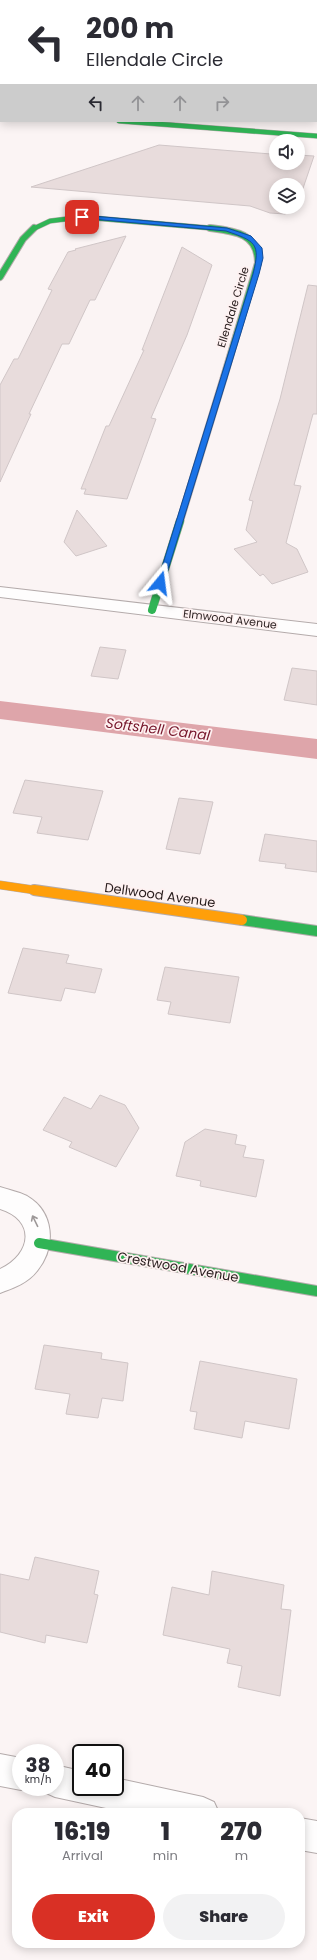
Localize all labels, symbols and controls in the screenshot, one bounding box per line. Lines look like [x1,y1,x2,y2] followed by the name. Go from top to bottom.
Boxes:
[86,9,174,48] text: 200 m
[20,16,72,68] icon: left
[86,47,223,72] text: Ellendale Circle
[85,92,107,114] icon: left
[127,92,149,114] icon: ahead
[169,92,191,114] icon: ahead
[211,92,233,114] icon: right
[269,134,305,214] map controls
[269,134,305,170] button: sound
[269,178,305,214] button: layers
[65,200,99,234] pin
[71,206,93,228] icon: arrive
[213,264,253,349] street label: Ellendale Circle
[139,562,181,604] position arrow
[182,605,278,633] street label: Elmwood Avenue
[105,713,212,745] water label: Softshell Canal
[103,878,217,912] street label: Dellwood Avenue
[31,1215,38,1227] one-way arrow
[116,1247,240,1287] street label: Crestwood Avenue
[72,1744,124,1796] speed limit sign: 40
[25,1751,51,1779] text: 38
[25,1772,51,1787] text: km/h
[55,1815,110,1848] text: 16:19
[161,1815,170,1848] text: 1
[220,1815,262,1848] text: 270
[62,1846,103,1865] text: Arrival
[153,1846,178,1865] text: min
[235,1846,248,1865] text: m
[32,1894,155,1940] button: Exit
[163,1894,285,1940] button: Share

